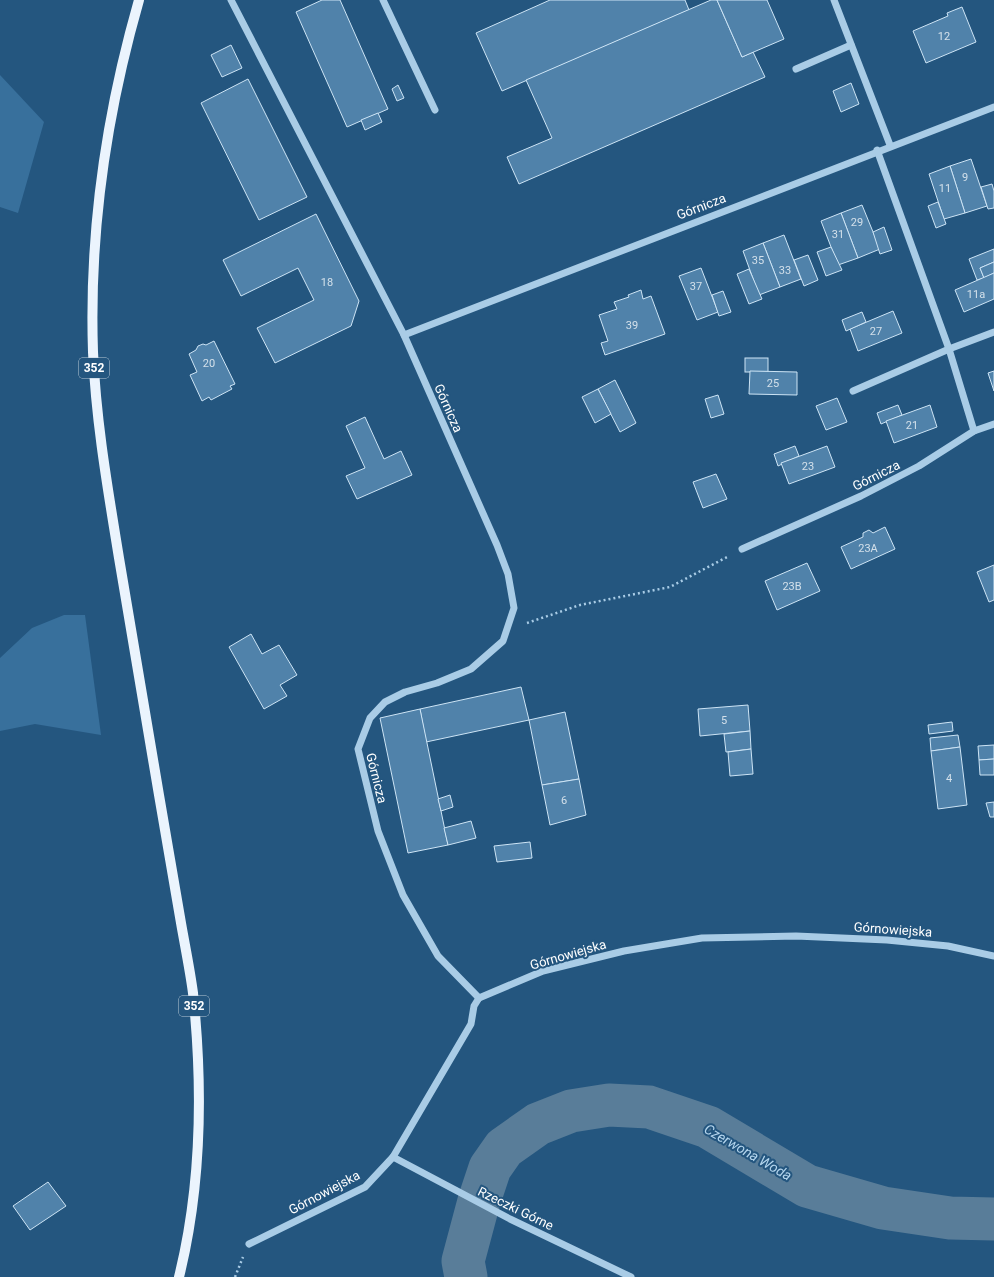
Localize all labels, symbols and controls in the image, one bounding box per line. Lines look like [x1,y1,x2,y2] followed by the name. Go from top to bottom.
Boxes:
[938,30,950,43] house number: 12
[962,171,968,184] house number: 9
[939,182,951,195] house number: 11
[675,190,728,223] street label: Górnicza
[851,216,863,229] house number: 29
[832,228,844,241] house number: 31
[752,254,764,267] house number: 35
[779,264,791,277] house number: 33
[321,276,333,289] house number: 18
[690,280,702,293] house number: 37
[967,288,985,301] house number: 11a
[626,319,638,332] house number: 39
[870,325,882,338] house number: 27
[203,357,215,370] house number: 20
[79,358,109,378] road number: 352
[767,377,779,390] house number: 25
[431,382,466,435] street label: Górnicza
[906,419,918,432] house number: 21
[850,457,903,494] street label: Górnicza
[802,460,814,473] house number: 23
[858,542,879,555] house number: 23A
[782,580,802,593] house number: 23B
[721,714,727,727] house number: 5
[363,751,390,805] street label: Górnicza
[946,772,952,785] house number: 4
[561,794,567,807] house number: 6
[853,919,933,940] street label: Górnowiejska
[528,936,608,973] street label: Górnowiejska
[179,996,209,1016] road number: 352
[701,1120,795,1184] water label: Czerwona Woda
[286,1167,362,1218] street label: Górnowiejska
[476,1184,556,1233] street label: Rzeczki Górne

